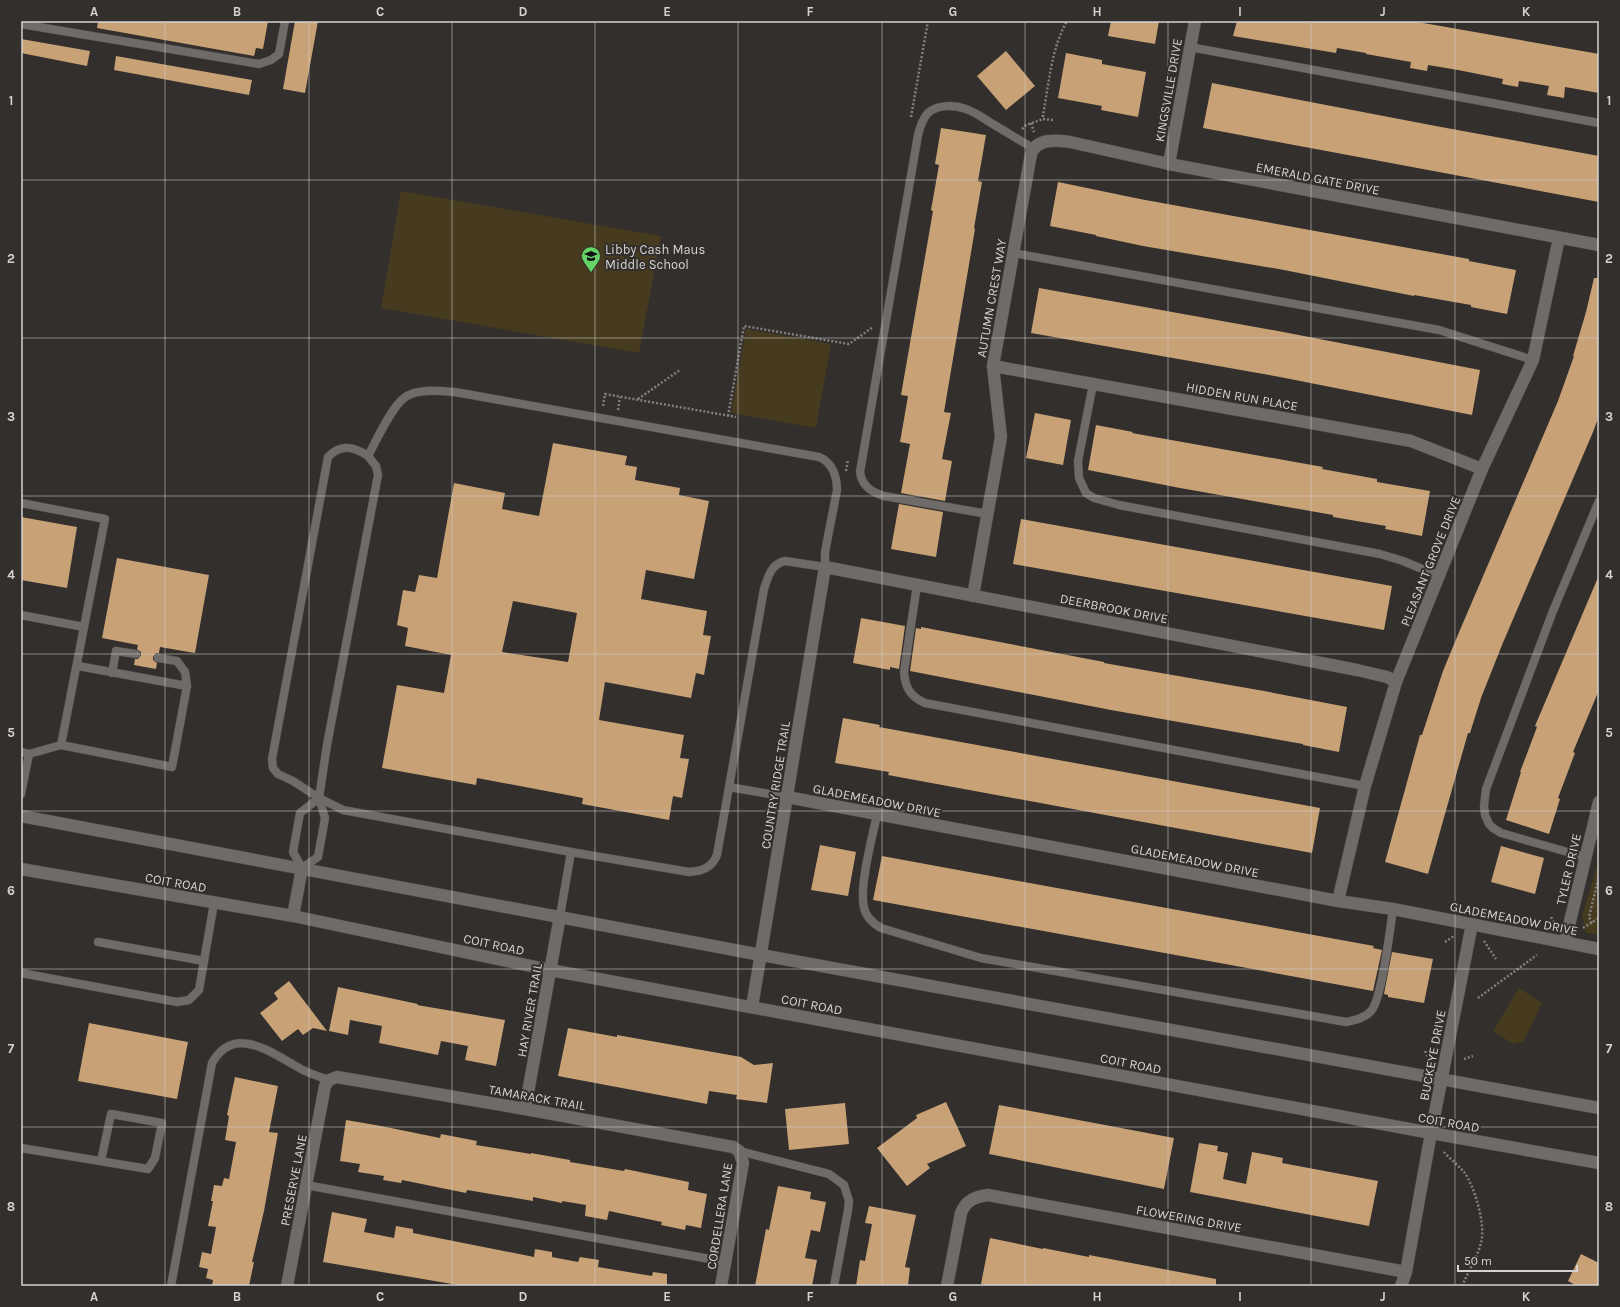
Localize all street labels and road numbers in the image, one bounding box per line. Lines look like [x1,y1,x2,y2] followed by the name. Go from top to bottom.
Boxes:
[1152,37,1185,143] street label: KINGSVILLE DRIVE
[1255,159,1381,198] street label: EMERALD GATE DRIVE
[974,238,1009,359] street label: AUTUMN CREST WAY
[1185,379,1299,414] street label: HIDDEN RUN PLACE
[1397,494,1463,628] street label: PLEASANT GROVE DRIVE
[1059,591,1169,626] street label: DEERBROOK DRIVE
[758,720,793,850] street label: COUNTRY RIDGE TRAIL
[812,781,942,820] street label: GLADEMEADOW DRIVE
[1553,832,1584,906] street label: TYLER DRIVE
[1130,841,1260,880] street label: GLADEMEADOW DRIVE
[144,870,208,895] street label: COIT ROAD
[1449,899,1579,938] street label: GLADEMEADOW DRIVE
[462,931,526,958] street label: COIT ROAD
[514,962,545,1058] street label: HAY RIVER TRAIL
[780,991,844,1018] street label: COIT ROAD
[1416,1008,1449,1102] street label: BUCKEYE DRIVE
[1099,1050,1163,1077] street label: COIT ROAD
[487,1082,586,1113] street label: TAMARACK TRAIL
[1417,1110,1481,1135] street label: COIT ROAD
[277,1133,310,1227] street label: PRESERVE LANE
[704,1162,735,1271] street label: CORDELLERA LANE
[1135,1202,1243,1235] street label: FLOWERING DRIVE

